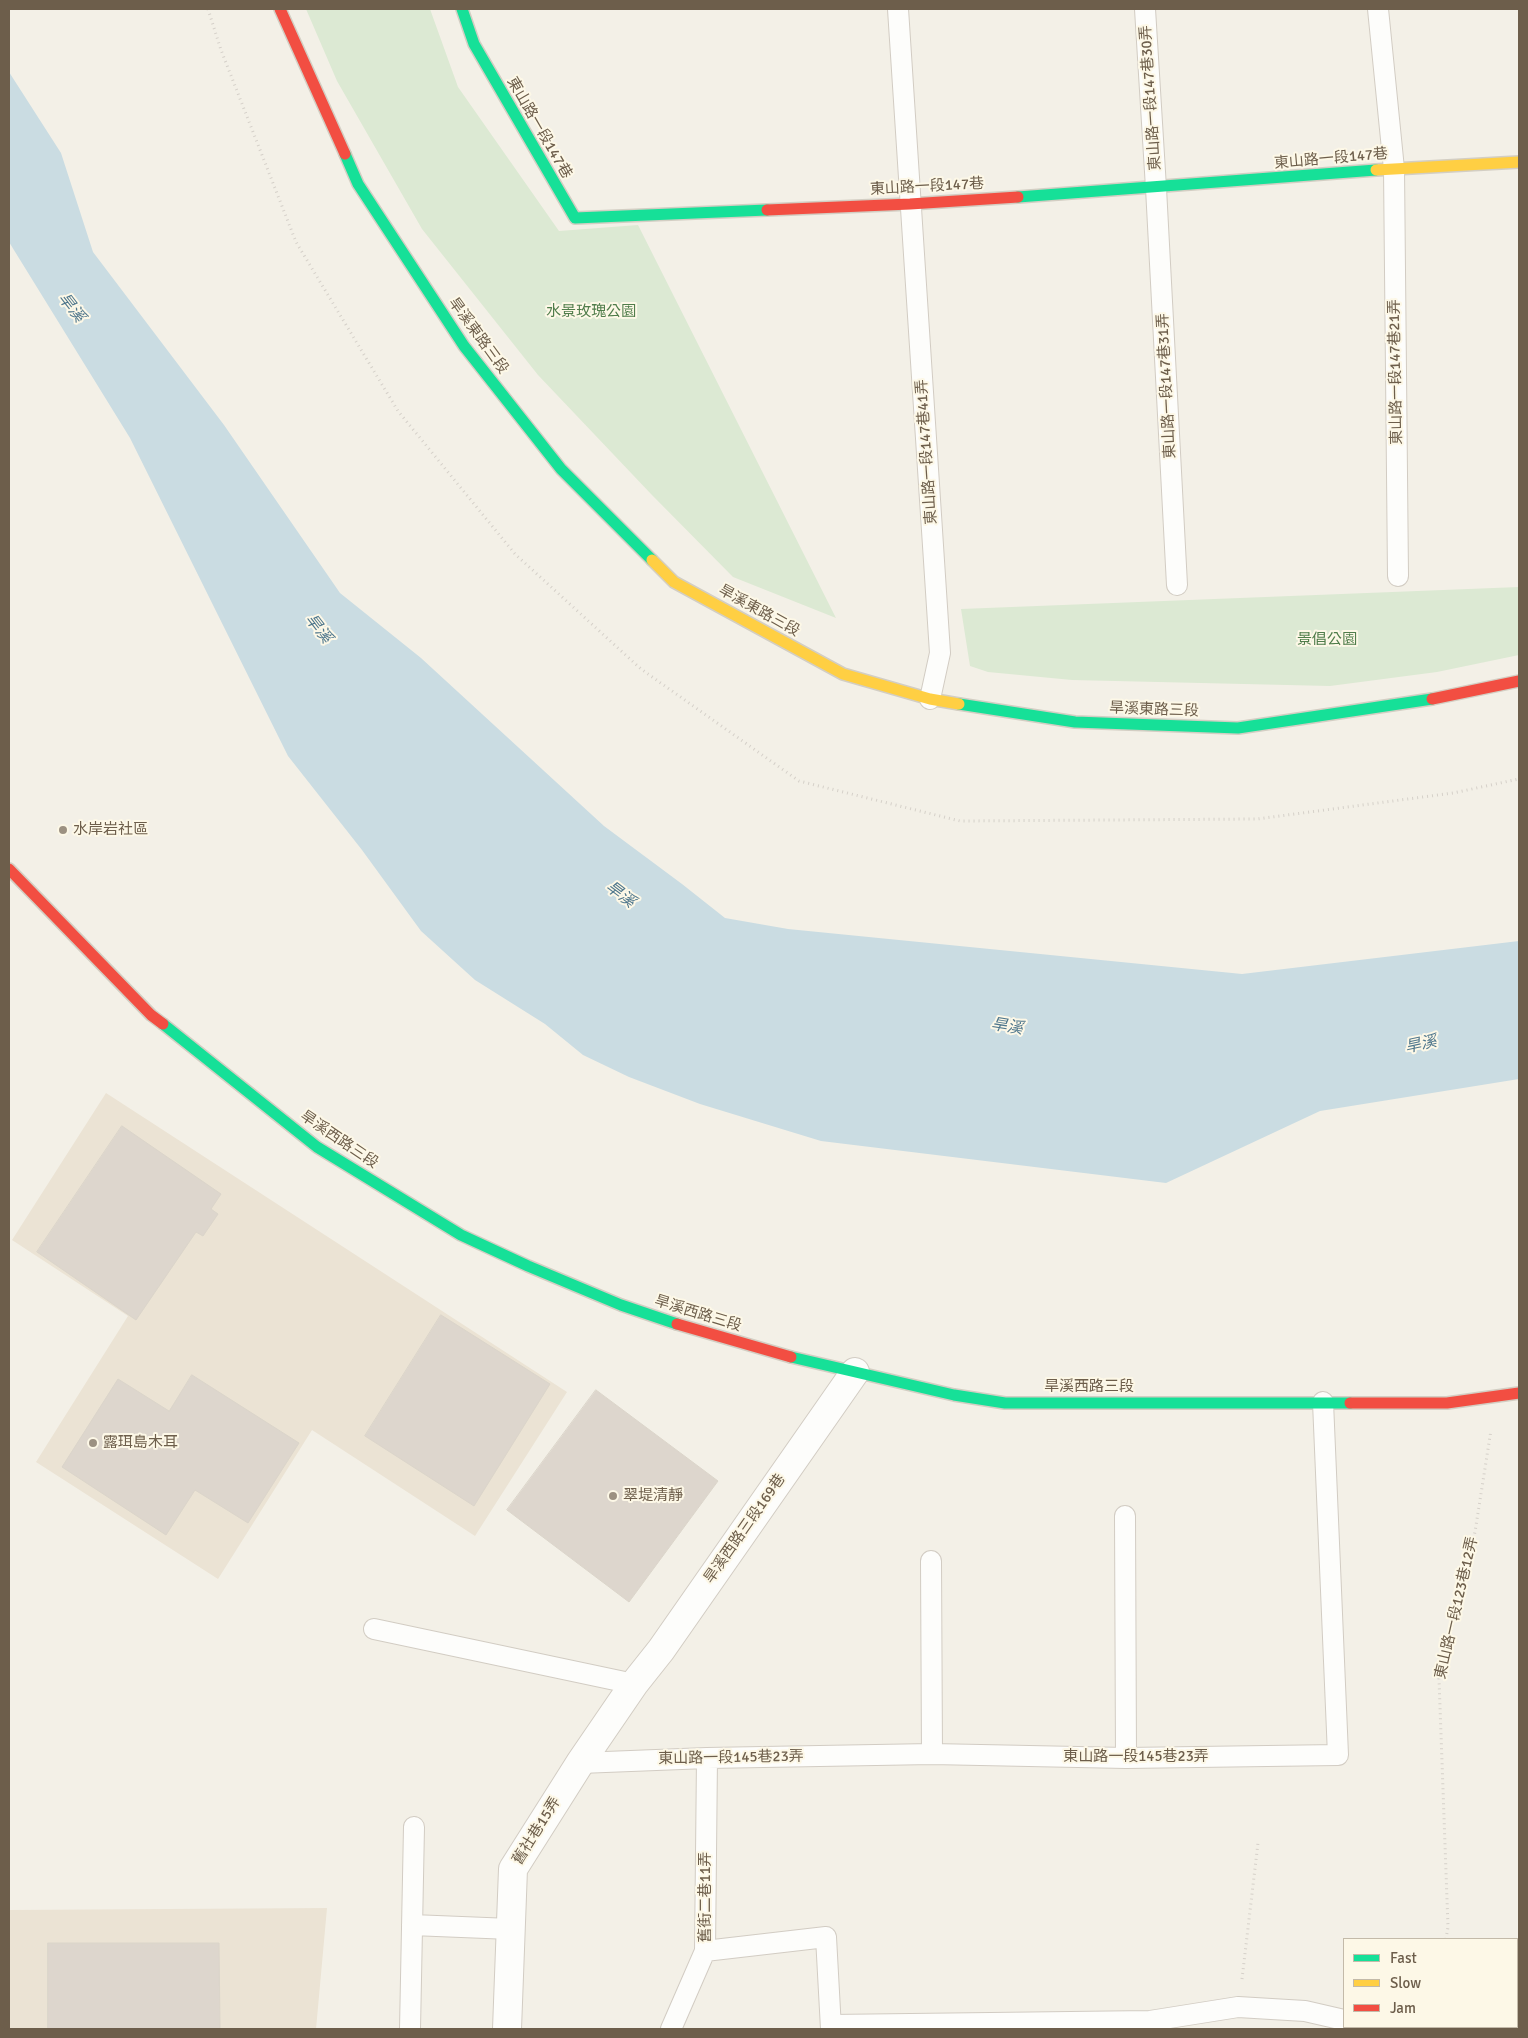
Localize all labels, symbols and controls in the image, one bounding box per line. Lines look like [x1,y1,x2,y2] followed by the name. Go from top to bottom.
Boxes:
[1137,25,1165,171] street label: 東山路一段147巷30弄
[503,74,575,182] street label: 東山路一段147巷
[1273,145,1389,173] street label: 東山路一段147巷
[869,175,985,199] street label: 東山路一段147巷
[54,289,88,327] water label: 旱溪
[444,294,512,378] street label: 旱溪東路三段
[1386,299,1406,445] street label: 東山路一段147巷21弄
[546,303,636,321] park label: 水景玫瑰公園
[1154,313,1180,459] street label: 東山路一段147巷31弄
[913,379,941,525] street label: 東山路一段147巷41弄
[715,581,803,641] street label: 旱溪東路三段
[301,610,335,648] water label: 旱溪
[1297,631,1357,649] park label: 景倡公園
[1109,699,1199,721] street label: 旱溪東路三段
[73,821,148,839] place label: 水岸岩社區
[57,824,69,836] marker: 水岸岩社區
[601,878,639,912] water label: 旱溪
[990,1015,1024,1039] water label: 旱溪
[1403,1032,1439,1058] water label: 旱溪
[297,1107,381,1173] street label: 旱溪西路三段
[652,1292,744,1336] street label: 旱溪西路三段
[1044,1378,1134,1396] street label: 旱溪西路三段
[103,1434,178,1452] place label: 露珥島木耳
[87,1437,99,1449] marker: 露珥島木耳
[701,1471,789,1587] street label: 旱溪西路三段169巷
[623,1487,683,1505] place label: 翠堤清靜
[607,1490,619,1502] marker: 翠堤清靜
[1432,1535,1482,1681] street label: 東山路一段123巷12弄
[658,1748,804,1768] street label: 東山路一段145巷23弄
[1063,1748,1209,1766] street label: 東山路一段145巷23弄
[509,1794,565,1868] street label: 舊社巷15弄
[697,1851,715,1943] street label: 舊街二巷11弄
[1343,1938,1518,2028] legend
[1390,1949,1417,1967] text: Fast
[1390,1974,1421,1992] text: Slow
[1390,1999,1416,2017] text: Jam

